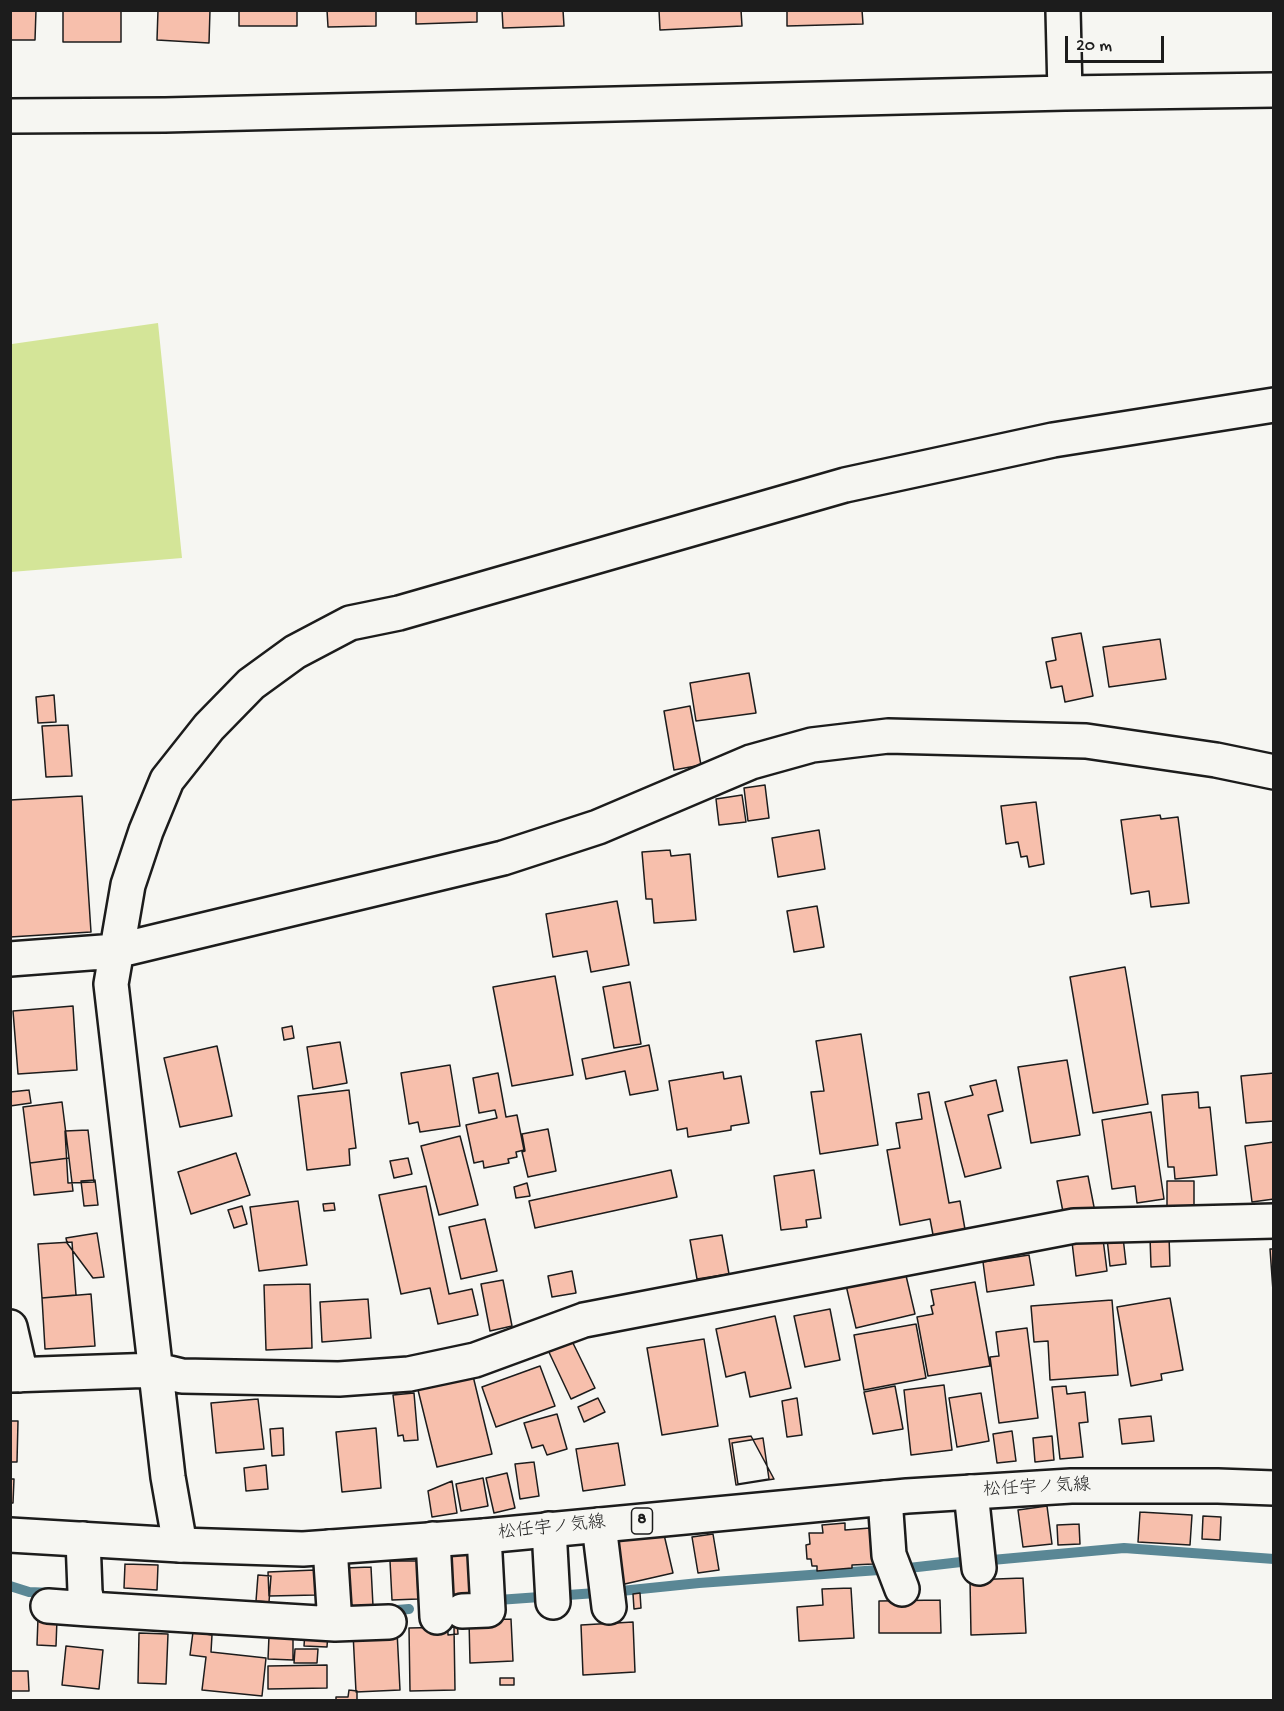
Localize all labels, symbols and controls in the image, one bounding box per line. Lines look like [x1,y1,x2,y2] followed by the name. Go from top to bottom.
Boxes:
[1068,24,1167,62] scale bar
[1076,36,1112,57] text: 20 m
[983,1475,1091,1503] street label: 松任宇ノ気線
[632,1508,652,1534] road number: 8
[497,1513,607,1545] street label: 松任宇ノ気線

